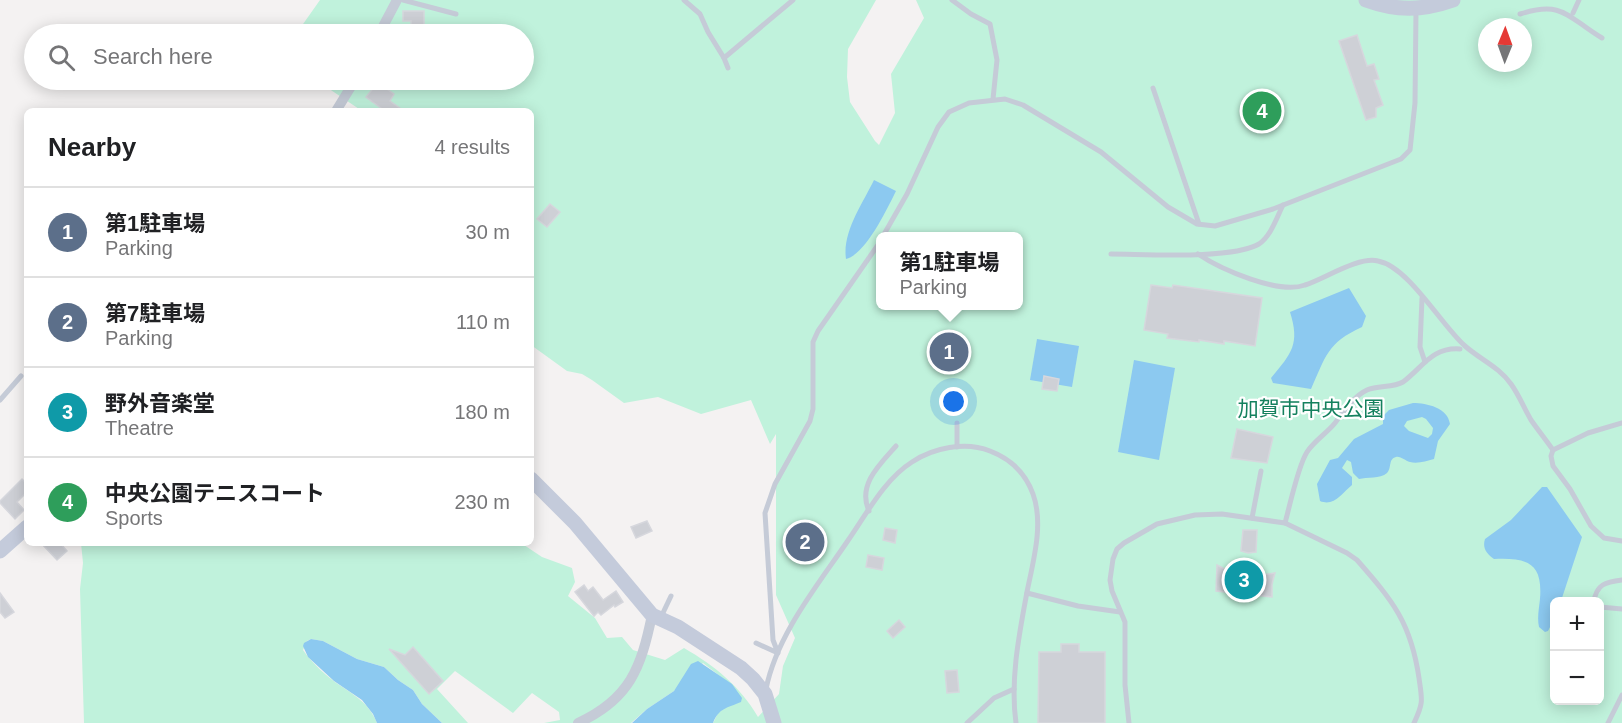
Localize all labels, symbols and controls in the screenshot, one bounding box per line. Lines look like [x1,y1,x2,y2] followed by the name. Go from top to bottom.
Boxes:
[1478,18,1532,72] north arrow
[24,24,534,90] search box
[45,41,78,74] icon: search
[93,44,213,69] text: Search here
[1242,88,1282,134] pin: 4
[48,132,136,162] text: Nearby
[434,136,510,158] text: 4 results
[105,211,205,236] text: 第1駐車場
[62,221,73,243] text: 1
[466,221,510,243] text: 30 m
[876,232,1023,310] popup
[105,237,173,259] text: Parking
[899,250,1000,275] text: 第1駐車場
[899,276,967,298] text: Parking
[105,301,205,326] text: 第7駐車場
[62,311,73,333] text: 2
[456,311,510,333] text: 110 m
[105,327,173,349] text: Parking
[930,330,968,374] pin: 1
[939,387,968,416] your location
[105,391,215,416] text: 野外音楽堂
[1238,397,1385,420] park label: 加賀市中央公園
[62,401,73,423] text: 3
[454,401,510,423] text: 180 m
[105,417,174,439] text: Theatre
[105,481,325,506] text: 中央公園テニスコート
[62,491,73,513] text: 4
[454,491,510,513] text: 230 m
[105,507,163,529] text: Sports
[786,520,824,564] pin: 2
[1224,558,1264,602] pin: 3
[1550,597,1604,705] map controls
[1550,597,1604,651] button: +
[1550,651,1604,705] button: −

